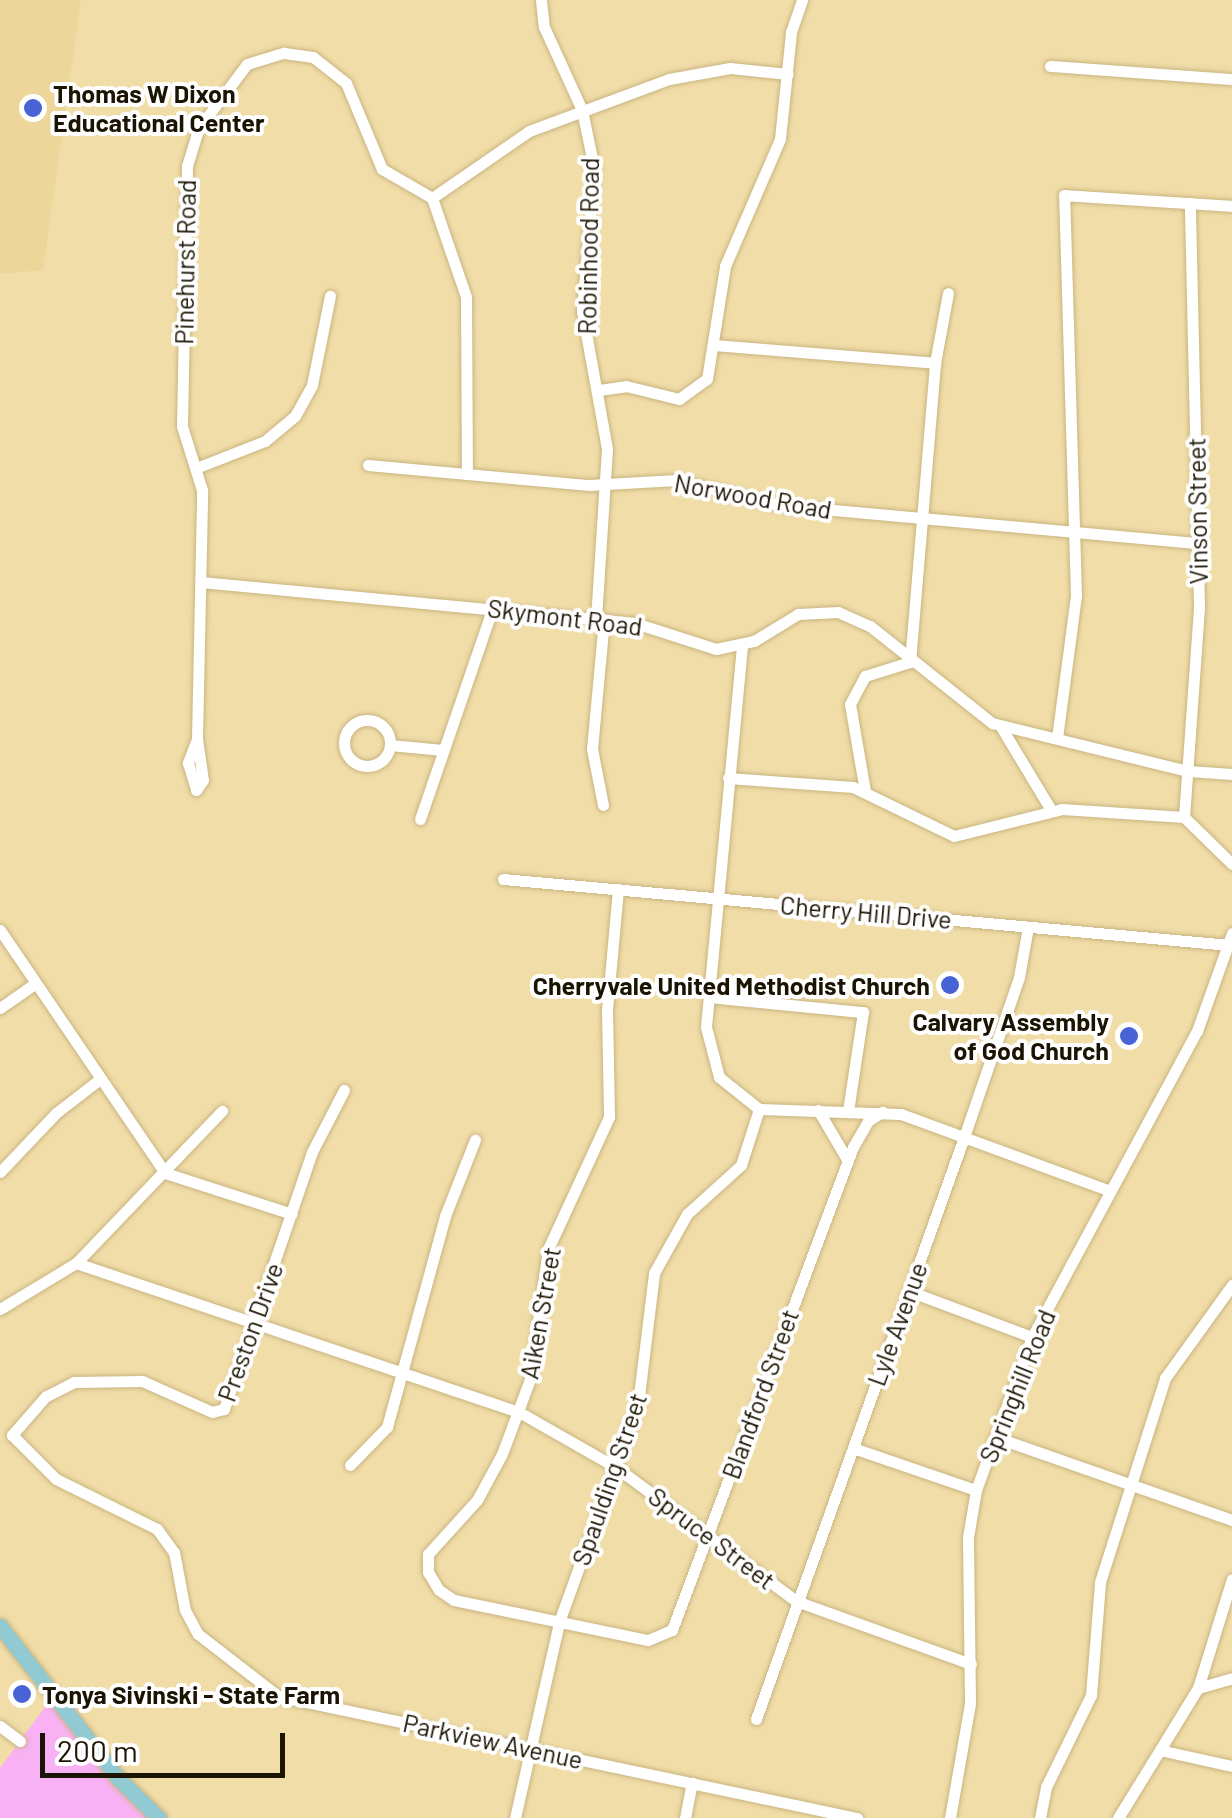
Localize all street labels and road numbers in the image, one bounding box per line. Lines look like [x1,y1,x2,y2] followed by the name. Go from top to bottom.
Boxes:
[571,157,605,335] street label: Robinhood Road
[169,179,201,345] street label: Pinehurst Road
[1181,437,1213,585] street label: Vinson Street
[672,467,834,525] street label: Norwood Road
[486,593,644,641] street label: Skymont Road
[779,890,953,934] street label: Cherry Hill Drive
[514,1245,566,1381] street label: Aiken Street
[861,1258,933,1390] street label: Lyle Avenue
[211,1259,289,1405] street label: Preston Drive
[715,1305,805,1483] street label: Blandford Street
[973,1305,1061,1467] street label: Springhill Road
[565,1389,653,1569] street label: Spaulding Street
[643,1481,781,1595] street label: Spruce Street
[400,1707,586,1775] street label: Parkview Avenue

